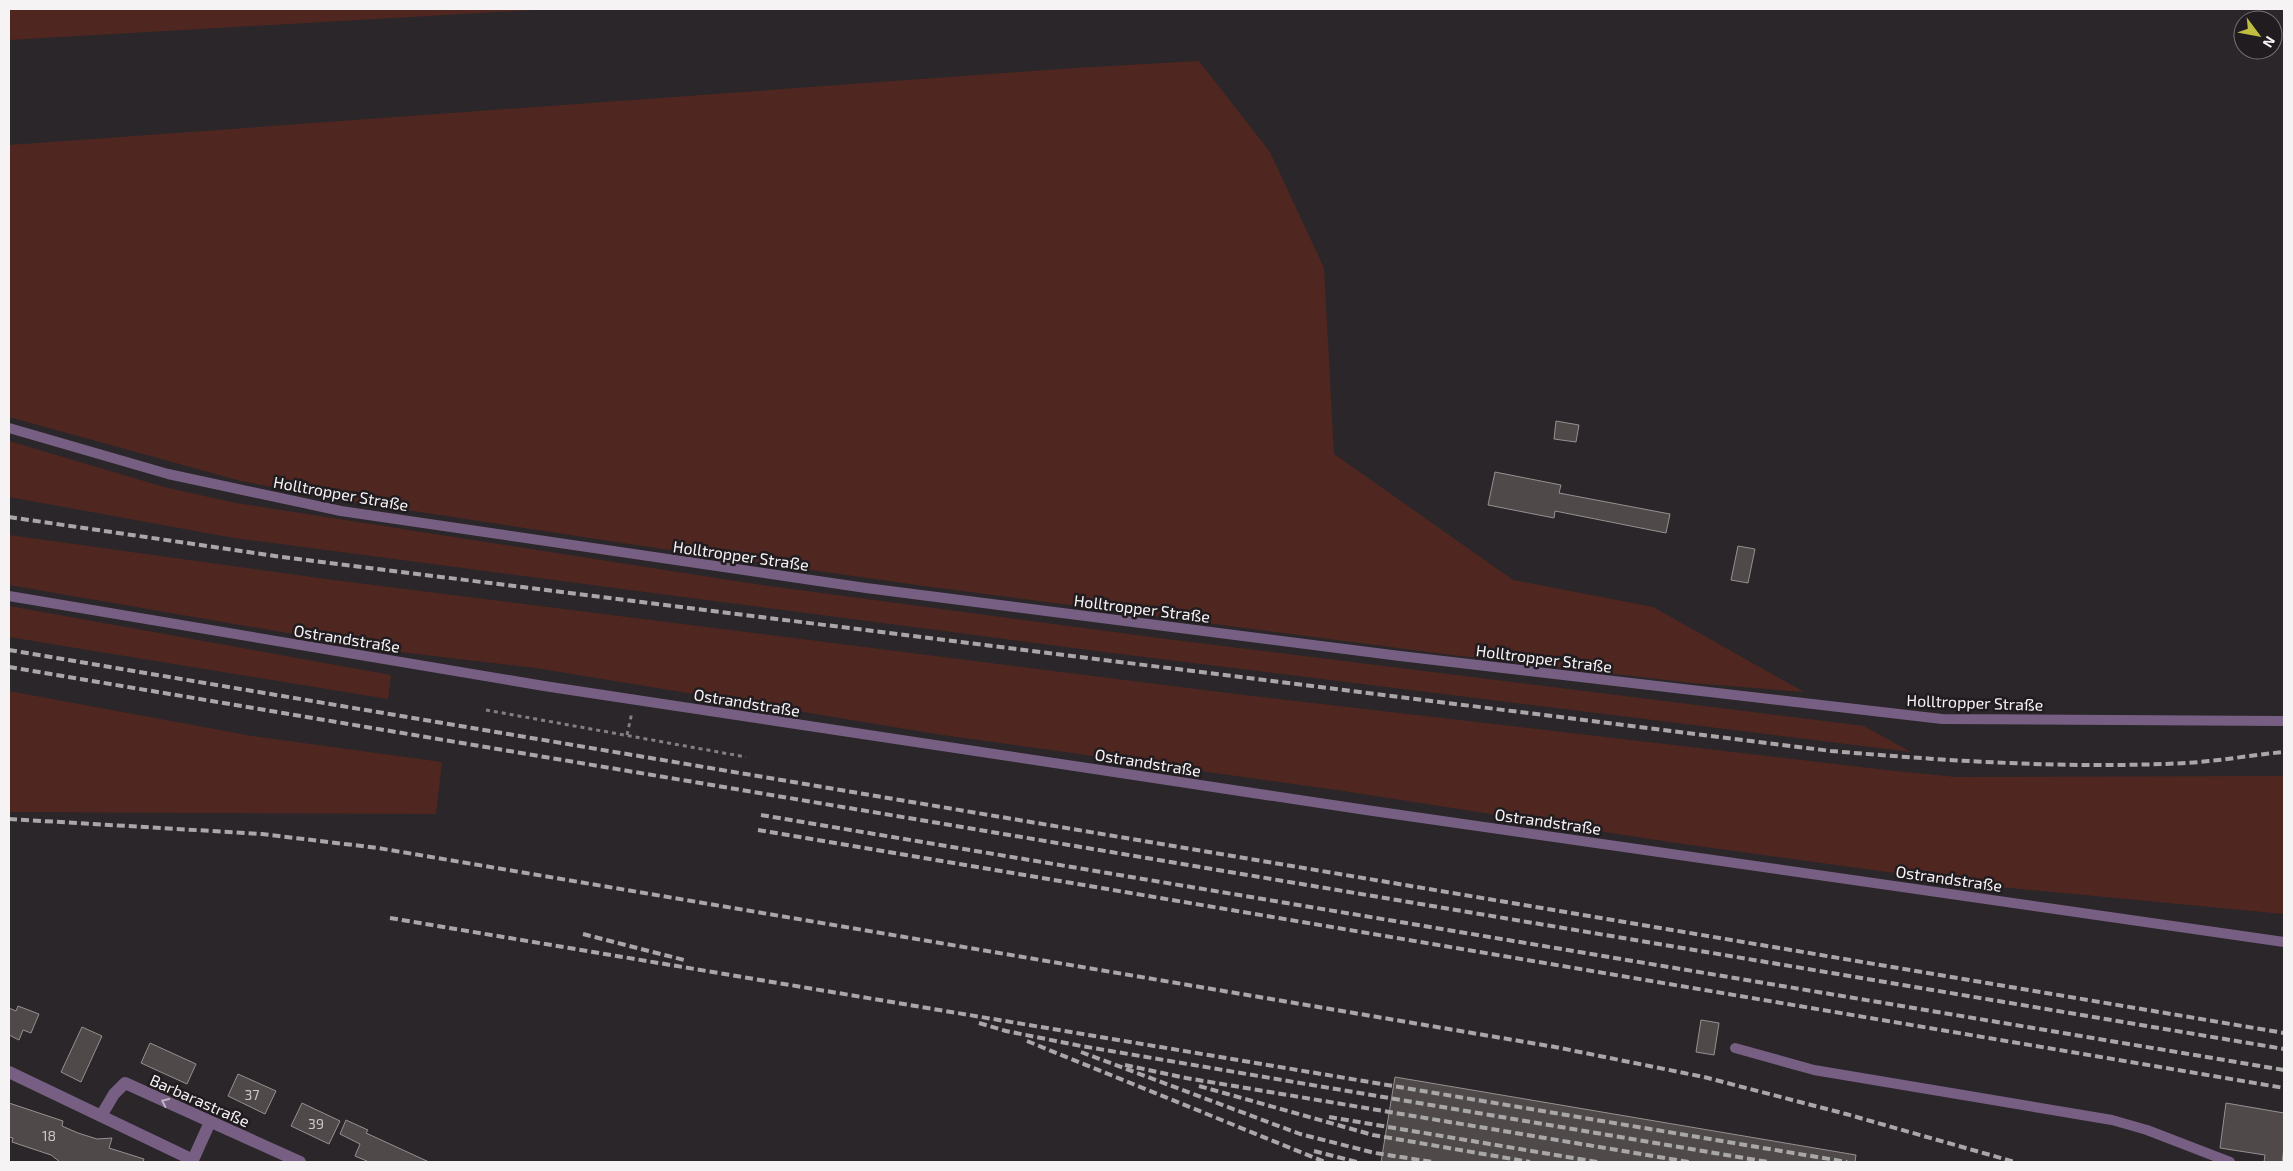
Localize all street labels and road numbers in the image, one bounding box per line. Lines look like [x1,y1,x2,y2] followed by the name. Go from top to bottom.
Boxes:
[272,472,410,514] street label: Holltropper Straße
[672,536,810,574] street label: Holltropper Straße
[1073,590,1211,626] street label: Holltropper Straße
[292,620,402,656] street label: Ostrandstraße
[1475,640,1613,676] street label: Holltropper Straße
[692,684,802,720] street label: Ostrandstraße
[1906,690,2044,714] street label: Holltropper Straße
[1093,744,1203,780] street label: Ostrandstraße
[1493,804,1603,838] street label: Ostrandstraße
[1894,861,2004,895] street label: Ostrandstraße
[147,1070,253,1130] street label: Barbarastraße

